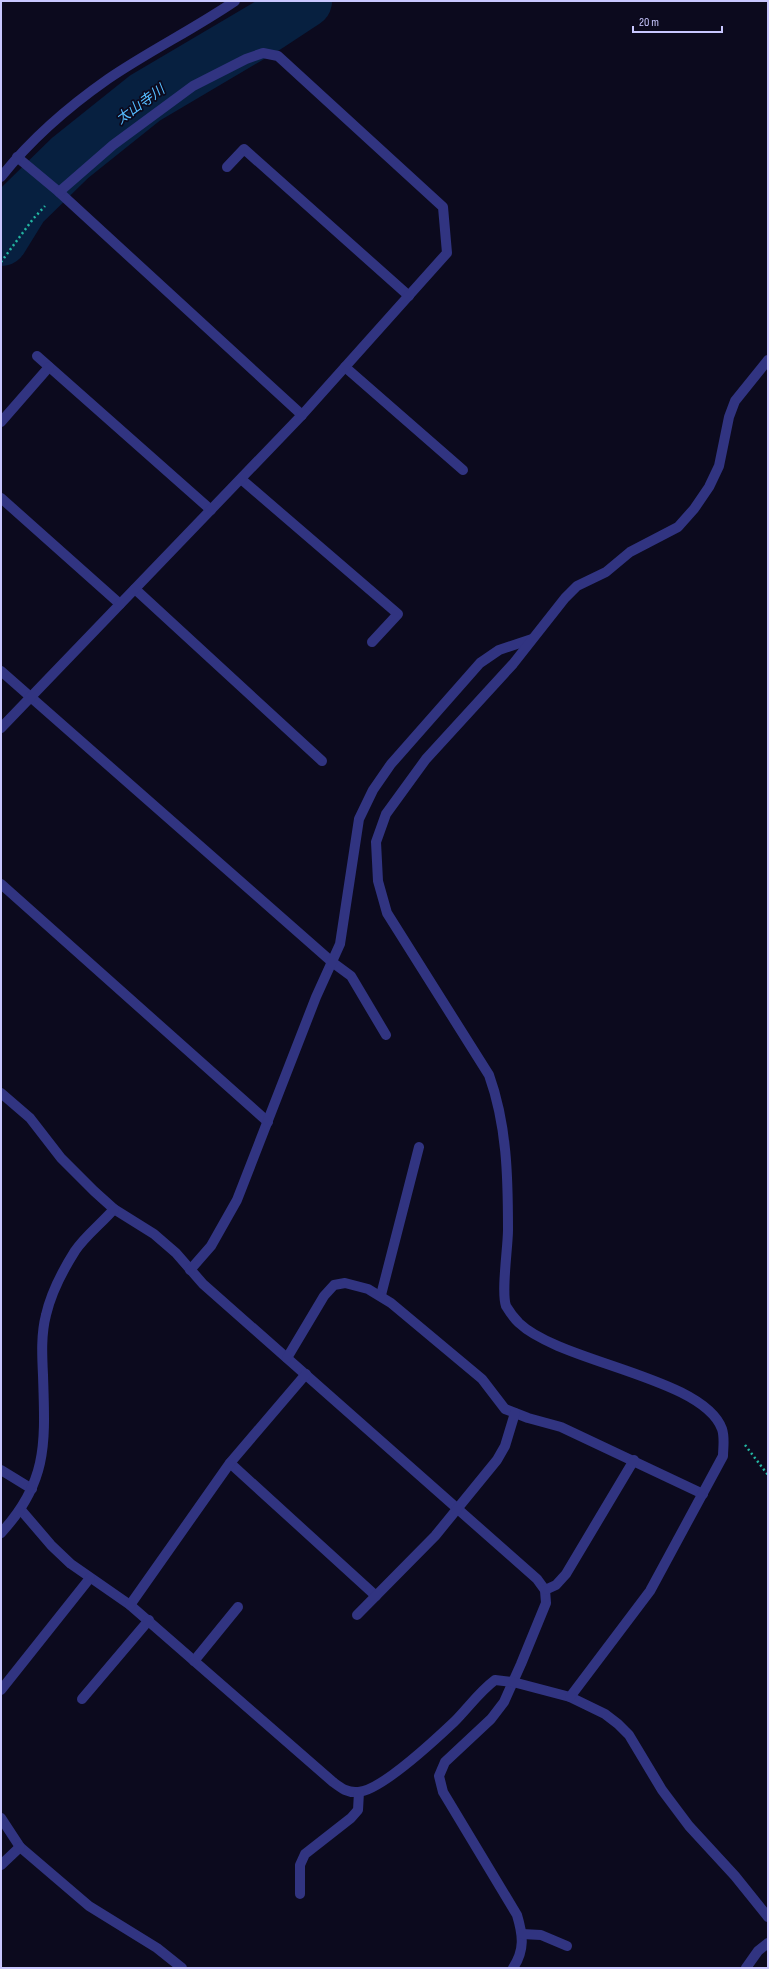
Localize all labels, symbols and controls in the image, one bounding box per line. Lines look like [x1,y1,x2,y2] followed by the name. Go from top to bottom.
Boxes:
[633,8,722,34] scale bar
[639,15,659,30] text: 20 m
[113,80,170,128] water label: 太山寺川

